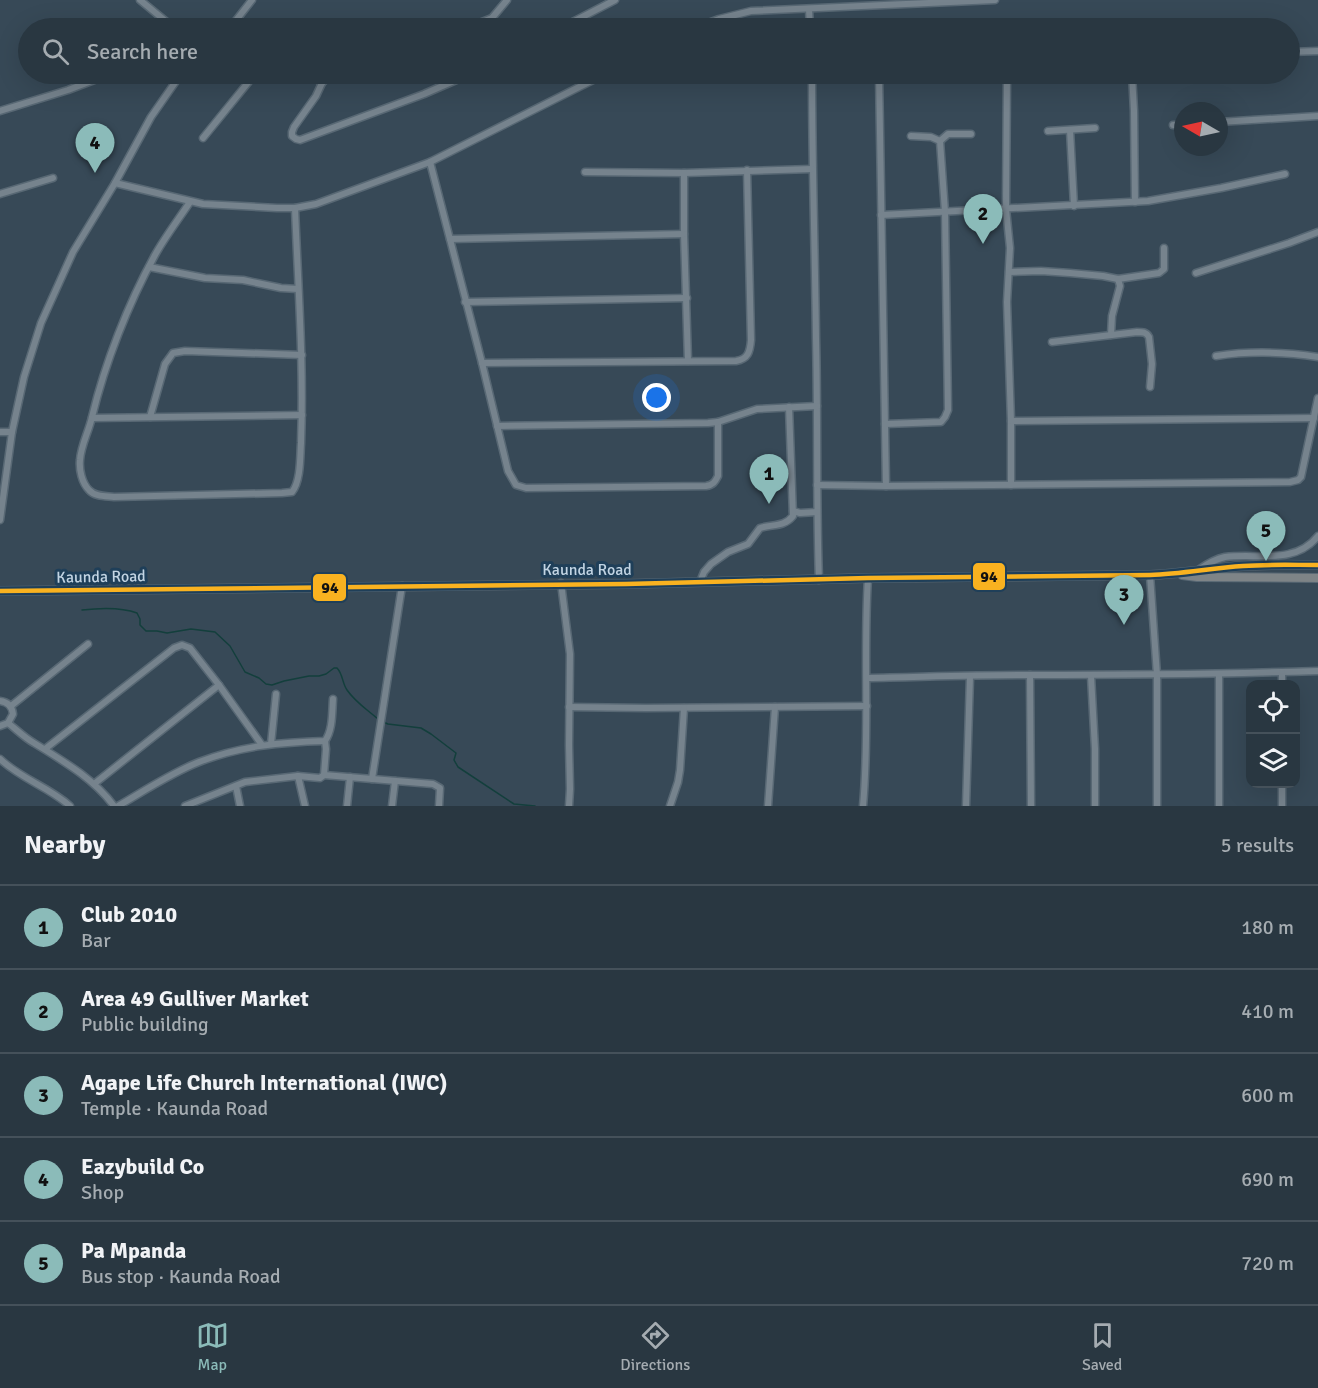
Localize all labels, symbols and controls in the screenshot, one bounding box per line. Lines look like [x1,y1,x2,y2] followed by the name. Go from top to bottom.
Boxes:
[18,18,1300,84] search box
[39,35,72,68] icon: search
[87,38,198,65] text: Search here
[1174,102,1228,156] north arrow
[76,124,115,173] pin: 4
[964,194,1002,244] pin: 2
[642,383,671,412] your location
[750,454,788,504] pin: 1
[1246,512,1286,561] pin: 5
[542,560,632,580] street label: Kaunda Road
[972,562,1006,591] line badge: 94
[56,566,146,588] street label: Kaunda Road
[980,567,998,587] text: 94
[312,573,347,602] line badge: 94
[1104,576,1144,625] pin: 3
[321,578,339,598] text: 94
[1246,680,1300,788] map controls
[1246,680,1300,734] button: locate
[1246,734,1300,788] button: layers
[24,829,105,861] text: Nearby
[1221,833,1294,858] text: 5 results
[81,901,177,928] text: Club 2010
[38,915,49,940] text: 1
[1241,915,1294,940] text: 180 m
[81,928,111,953] text: Bar
[81,985,309,1012] text: Area 49 Gulliver Market
[38,999,49,1024] text: 2
[1241,999,1294,1024] text: 410 m
[81,1012,209,1037] text: Public building
[81,1069,448,1096] text: Agape Life Church International (IWC)
[38,1083,49,1108] text: 3
[1241,1083,1294,1108] text: 600 m
[81,1096,268,1121] text: Temple · Kaunda Road
[81,1153,204,1180] text: Eazybuild Co
[38,1167,49,1192] text: 4
[1241,1167,1294,1192] text: 690 m
[81,1180,124,1205] text: Shop
[81,1237,186,1264] text: Pa Mpanda
[38,1251,49,1276] text: 5
[1241,1251,1294,1276] text: 720 m
[81,1264,281,1289] text: Bus stop · Kaunda Road
[196,1319,229,1375] tab: Map
[620,1319,690,1375] tab: Directions
[1082,1319,1122,1375] tab: Saved

